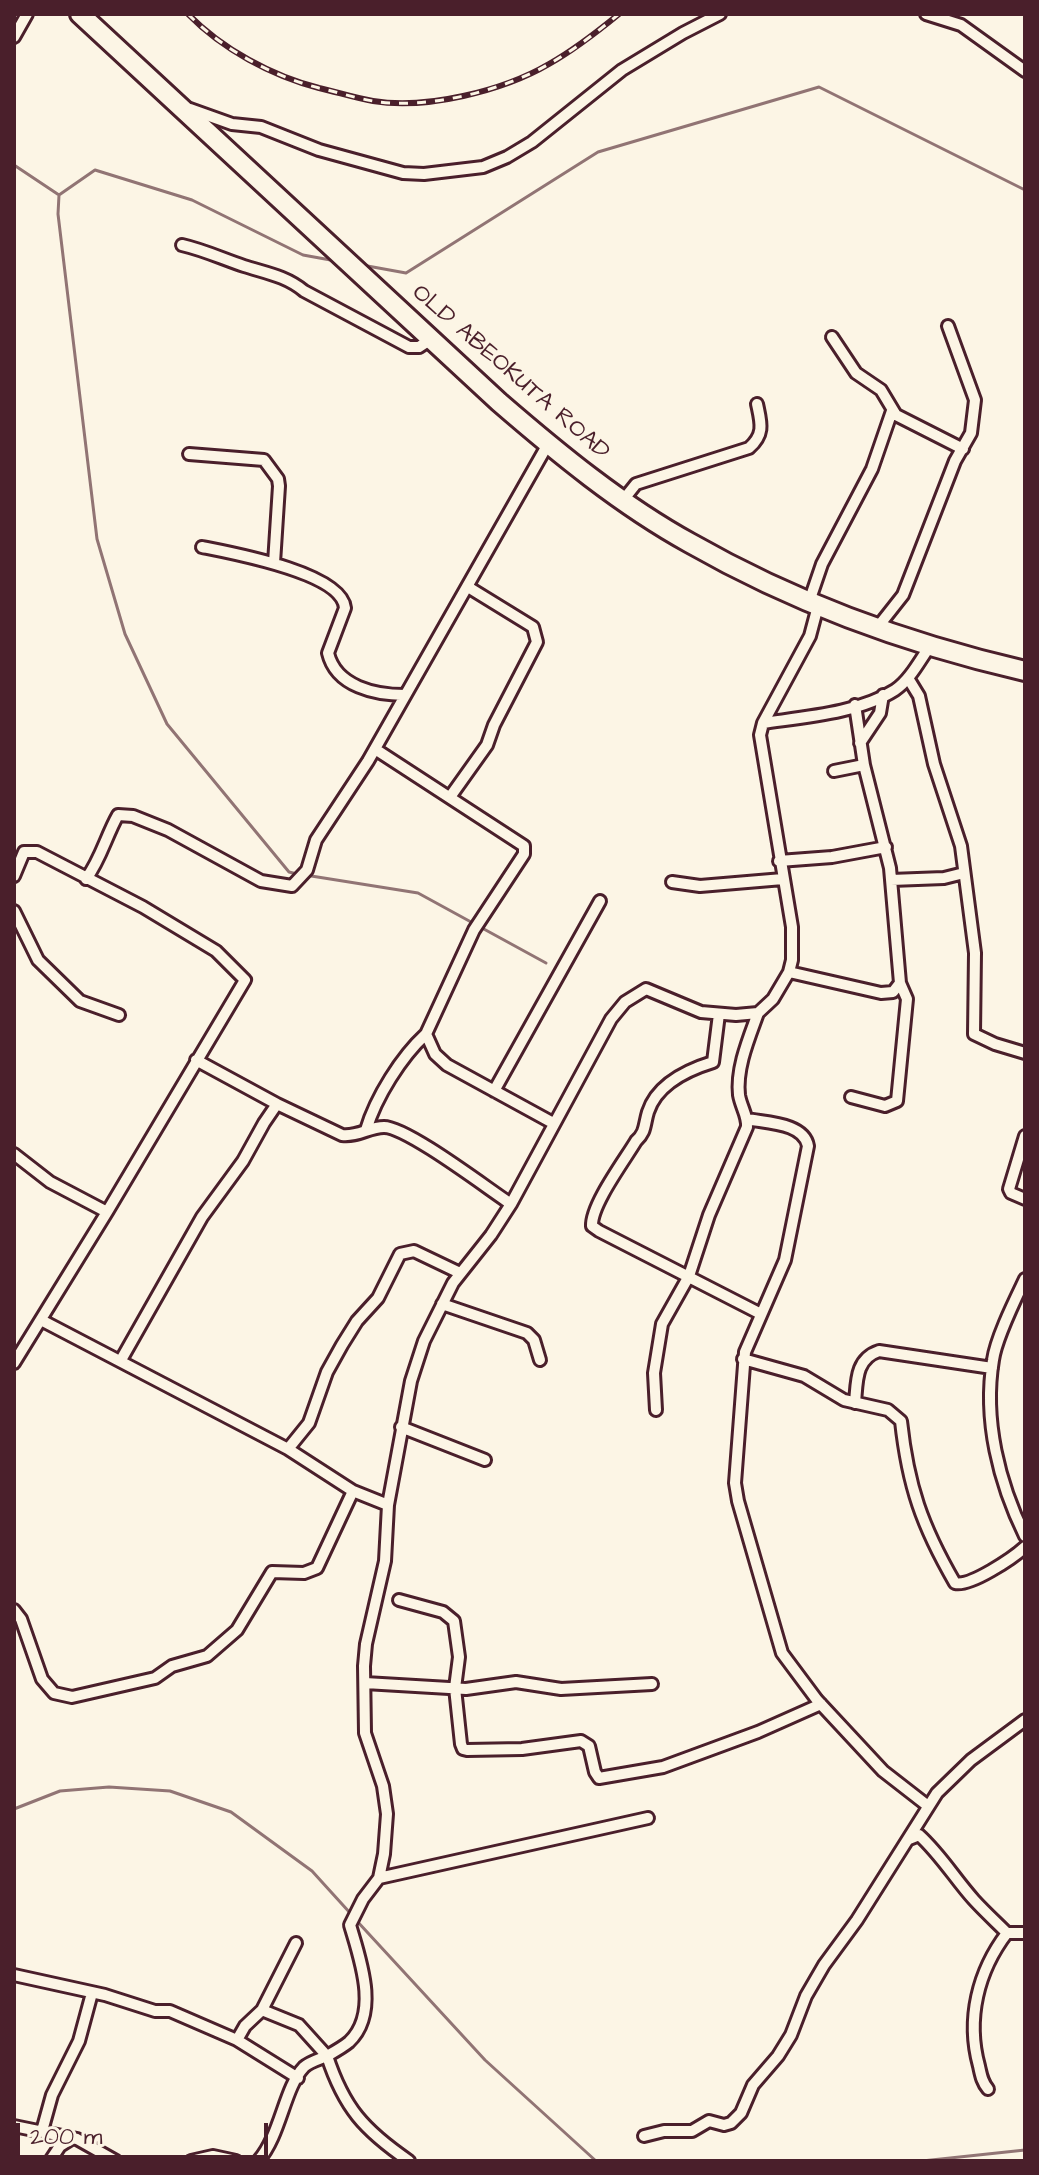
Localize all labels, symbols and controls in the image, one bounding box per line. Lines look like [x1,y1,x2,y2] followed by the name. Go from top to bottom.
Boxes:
[405,279,615,467] street label: OLD ABEOKUTA ROAD
[20,2107,272,2157] scale bar
[30,2120,102,2154] text: 200 m

